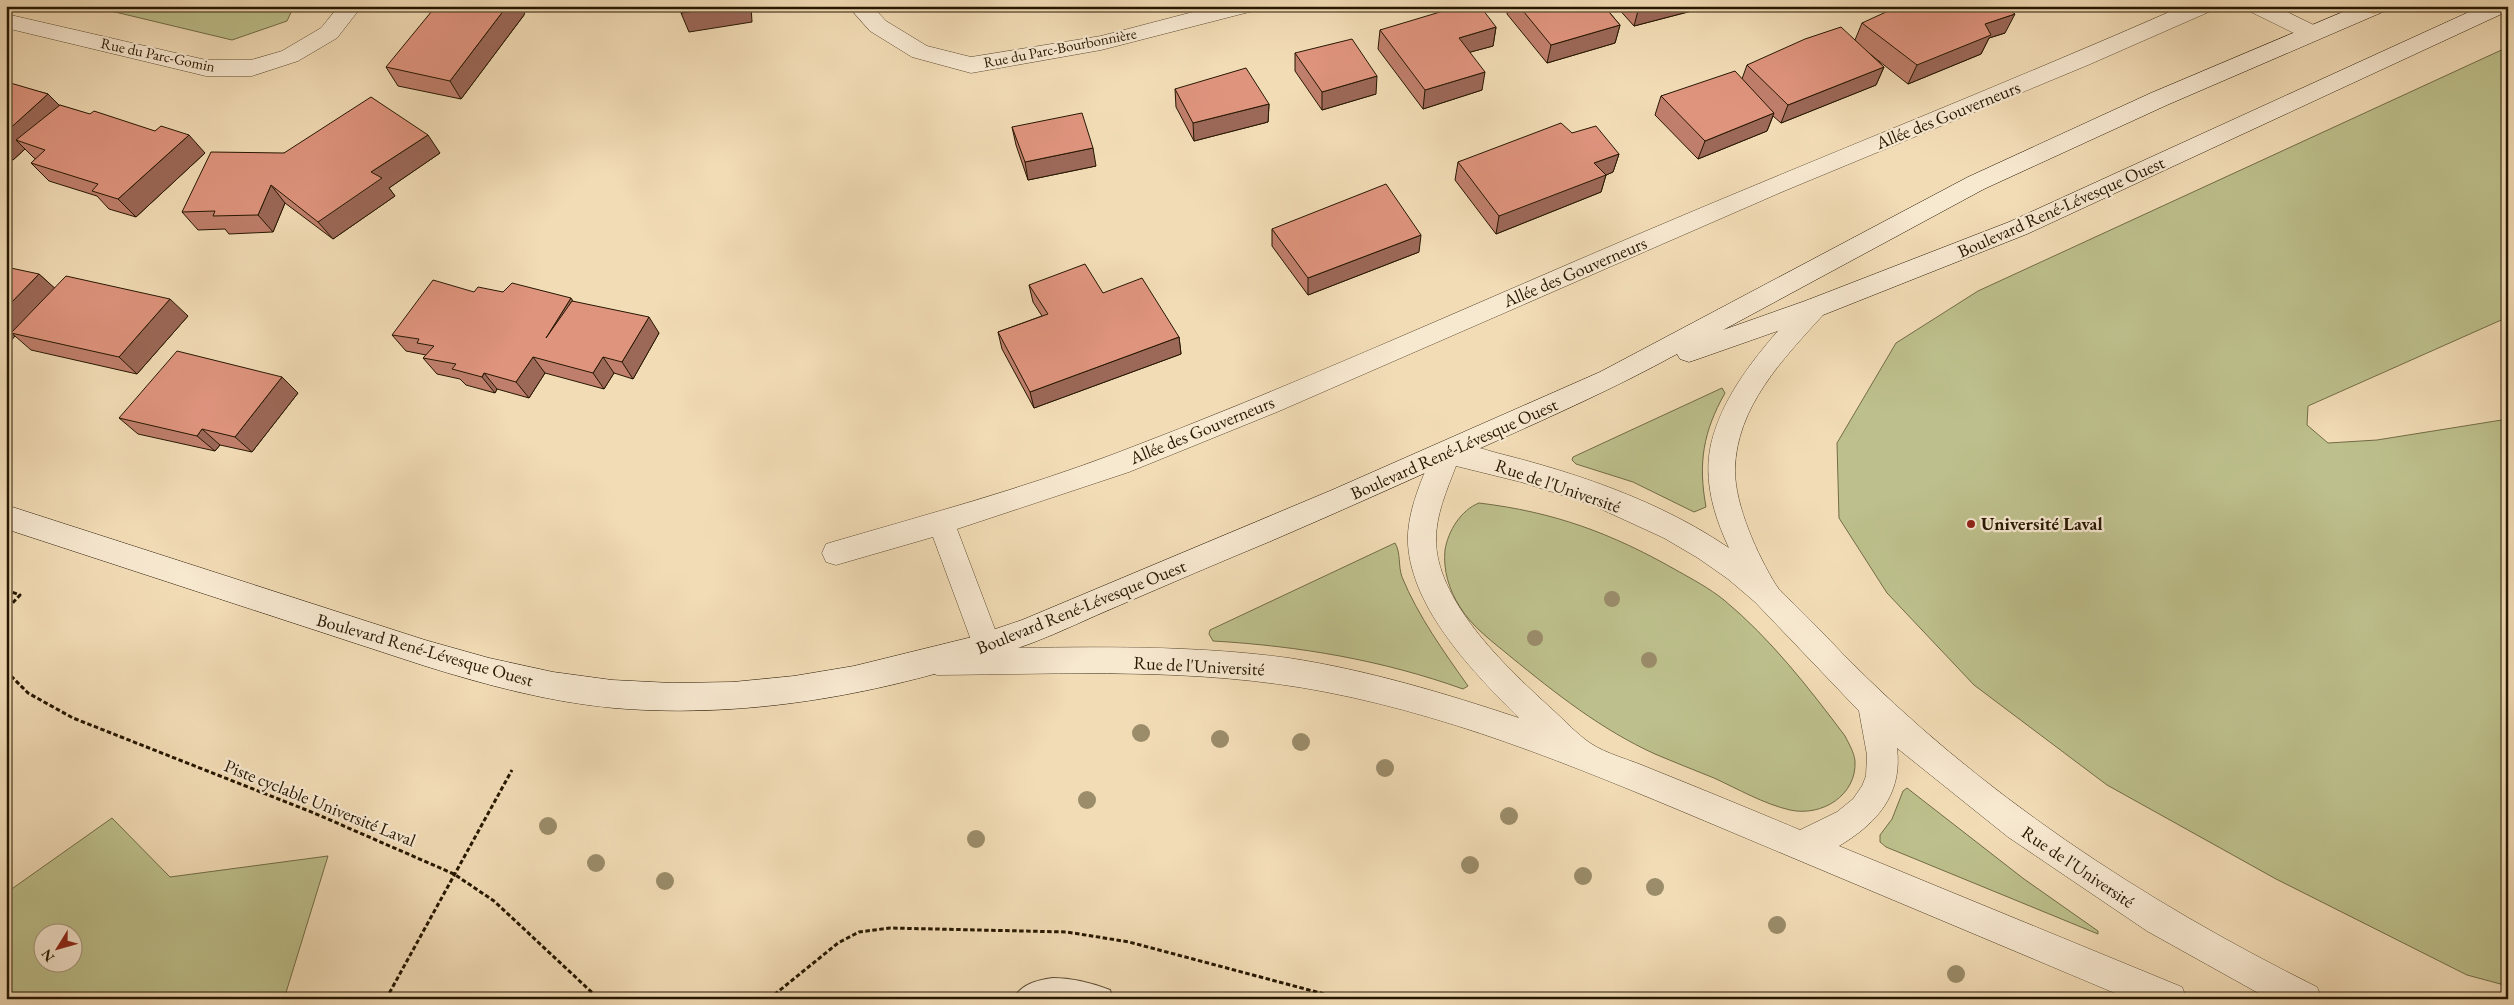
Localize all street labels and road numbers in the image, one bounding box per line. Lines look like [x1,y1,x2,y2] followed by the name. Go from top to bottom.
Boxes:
[982,23,1138,72] street label: Rue du Parc-Bourbonnière
[99,33,217,76] street label: Rue du Parc-Gomin
[1871,75,2024,154] street label: Allée des Gouverneurs
[1954,150,2168,263] street label: Boulevard René-Lévesque Ouest
[1499,231,1650,313] street label: Allée des Gouverneurs
[1125,390,1278,469] street label: Allée des Gouverneurs
[1347,392,1561,505] street label: Boulevard René-Lévesque Ouest
[1492,453,1624,518] street label: Rue de l'Université
[973,554,1189,659] street label: Boulevard René-Lévesque Ouest
[314,608,536,692] street label: Boulevard René-Lévesque Ouest
[1133,651,1265,680] street label: Rue de l'Université
[221,754,419,851] street label: Piste cyclable Université Laval
[2017,820,2139,913] street label: Rue de l'Université

